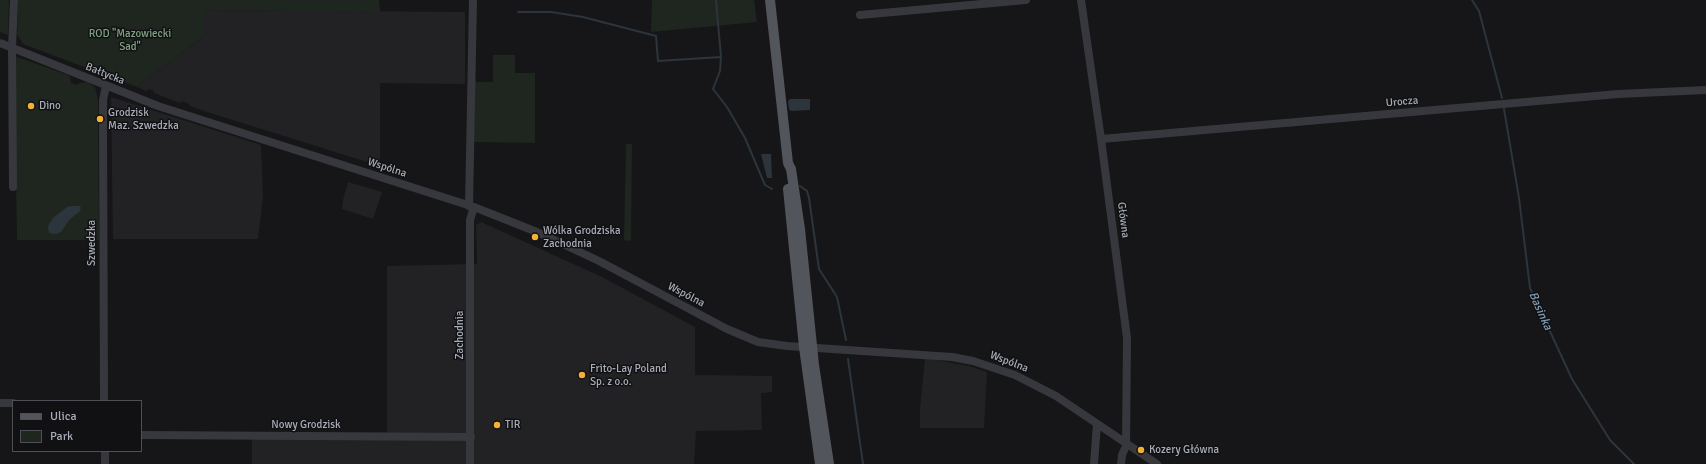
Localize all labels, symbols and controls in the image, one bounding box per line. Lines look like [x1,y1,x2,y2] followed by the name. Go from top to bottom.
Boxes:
[89,27,171,53] park label: ROD "Mazowiecki Sad"
[83,60,127,88] street label: Bałtycka
[1385,94,1419,110] street label: Urocza
[39,99,61,113] place label: Dino
[26,101,36,111] marker: Dino
[108,106,179,132] place label: Grodzisk Maz. Szwedzka
[95,114,105,124] marker: Grodzisk Maz. Szwedzka
[366,156,408,180] street label: Wspólna
[1114,201,1132,239] street label: Główna
[85,220,99,266] street label: Szwedzka
[543,224,621,250] place label: Wólka Grodziska Zachodnia
[530,232,540,242] marker: Wólka Grodziska Zachodnia
[665,280,707,310] street label: Wspólna
[1525,290,1555,332] water label: Basinka
[453,311,467,359] street label: Zachodnia
[988,349,1030,375] street label: Wspólna
[590,362,667,388] place label: Frito-Lay Poland Sp. z o.o.
[577,370,587,380] marker: Frito-Lay Poland Sp. z o.o.
[12,400,142,452] legend
[50,409,77,424] text: Ulica
[271,418,341,432] street label: Nowy Grodzisk
[505,418,520,432] place label: TIR
[492,420,502,430] marker: TIR
[50,429,73,444] text: Park
[1149,443,1219,457] place label: Kozery Główna
[1136,445,1146,455] marker: Kozery Główna

